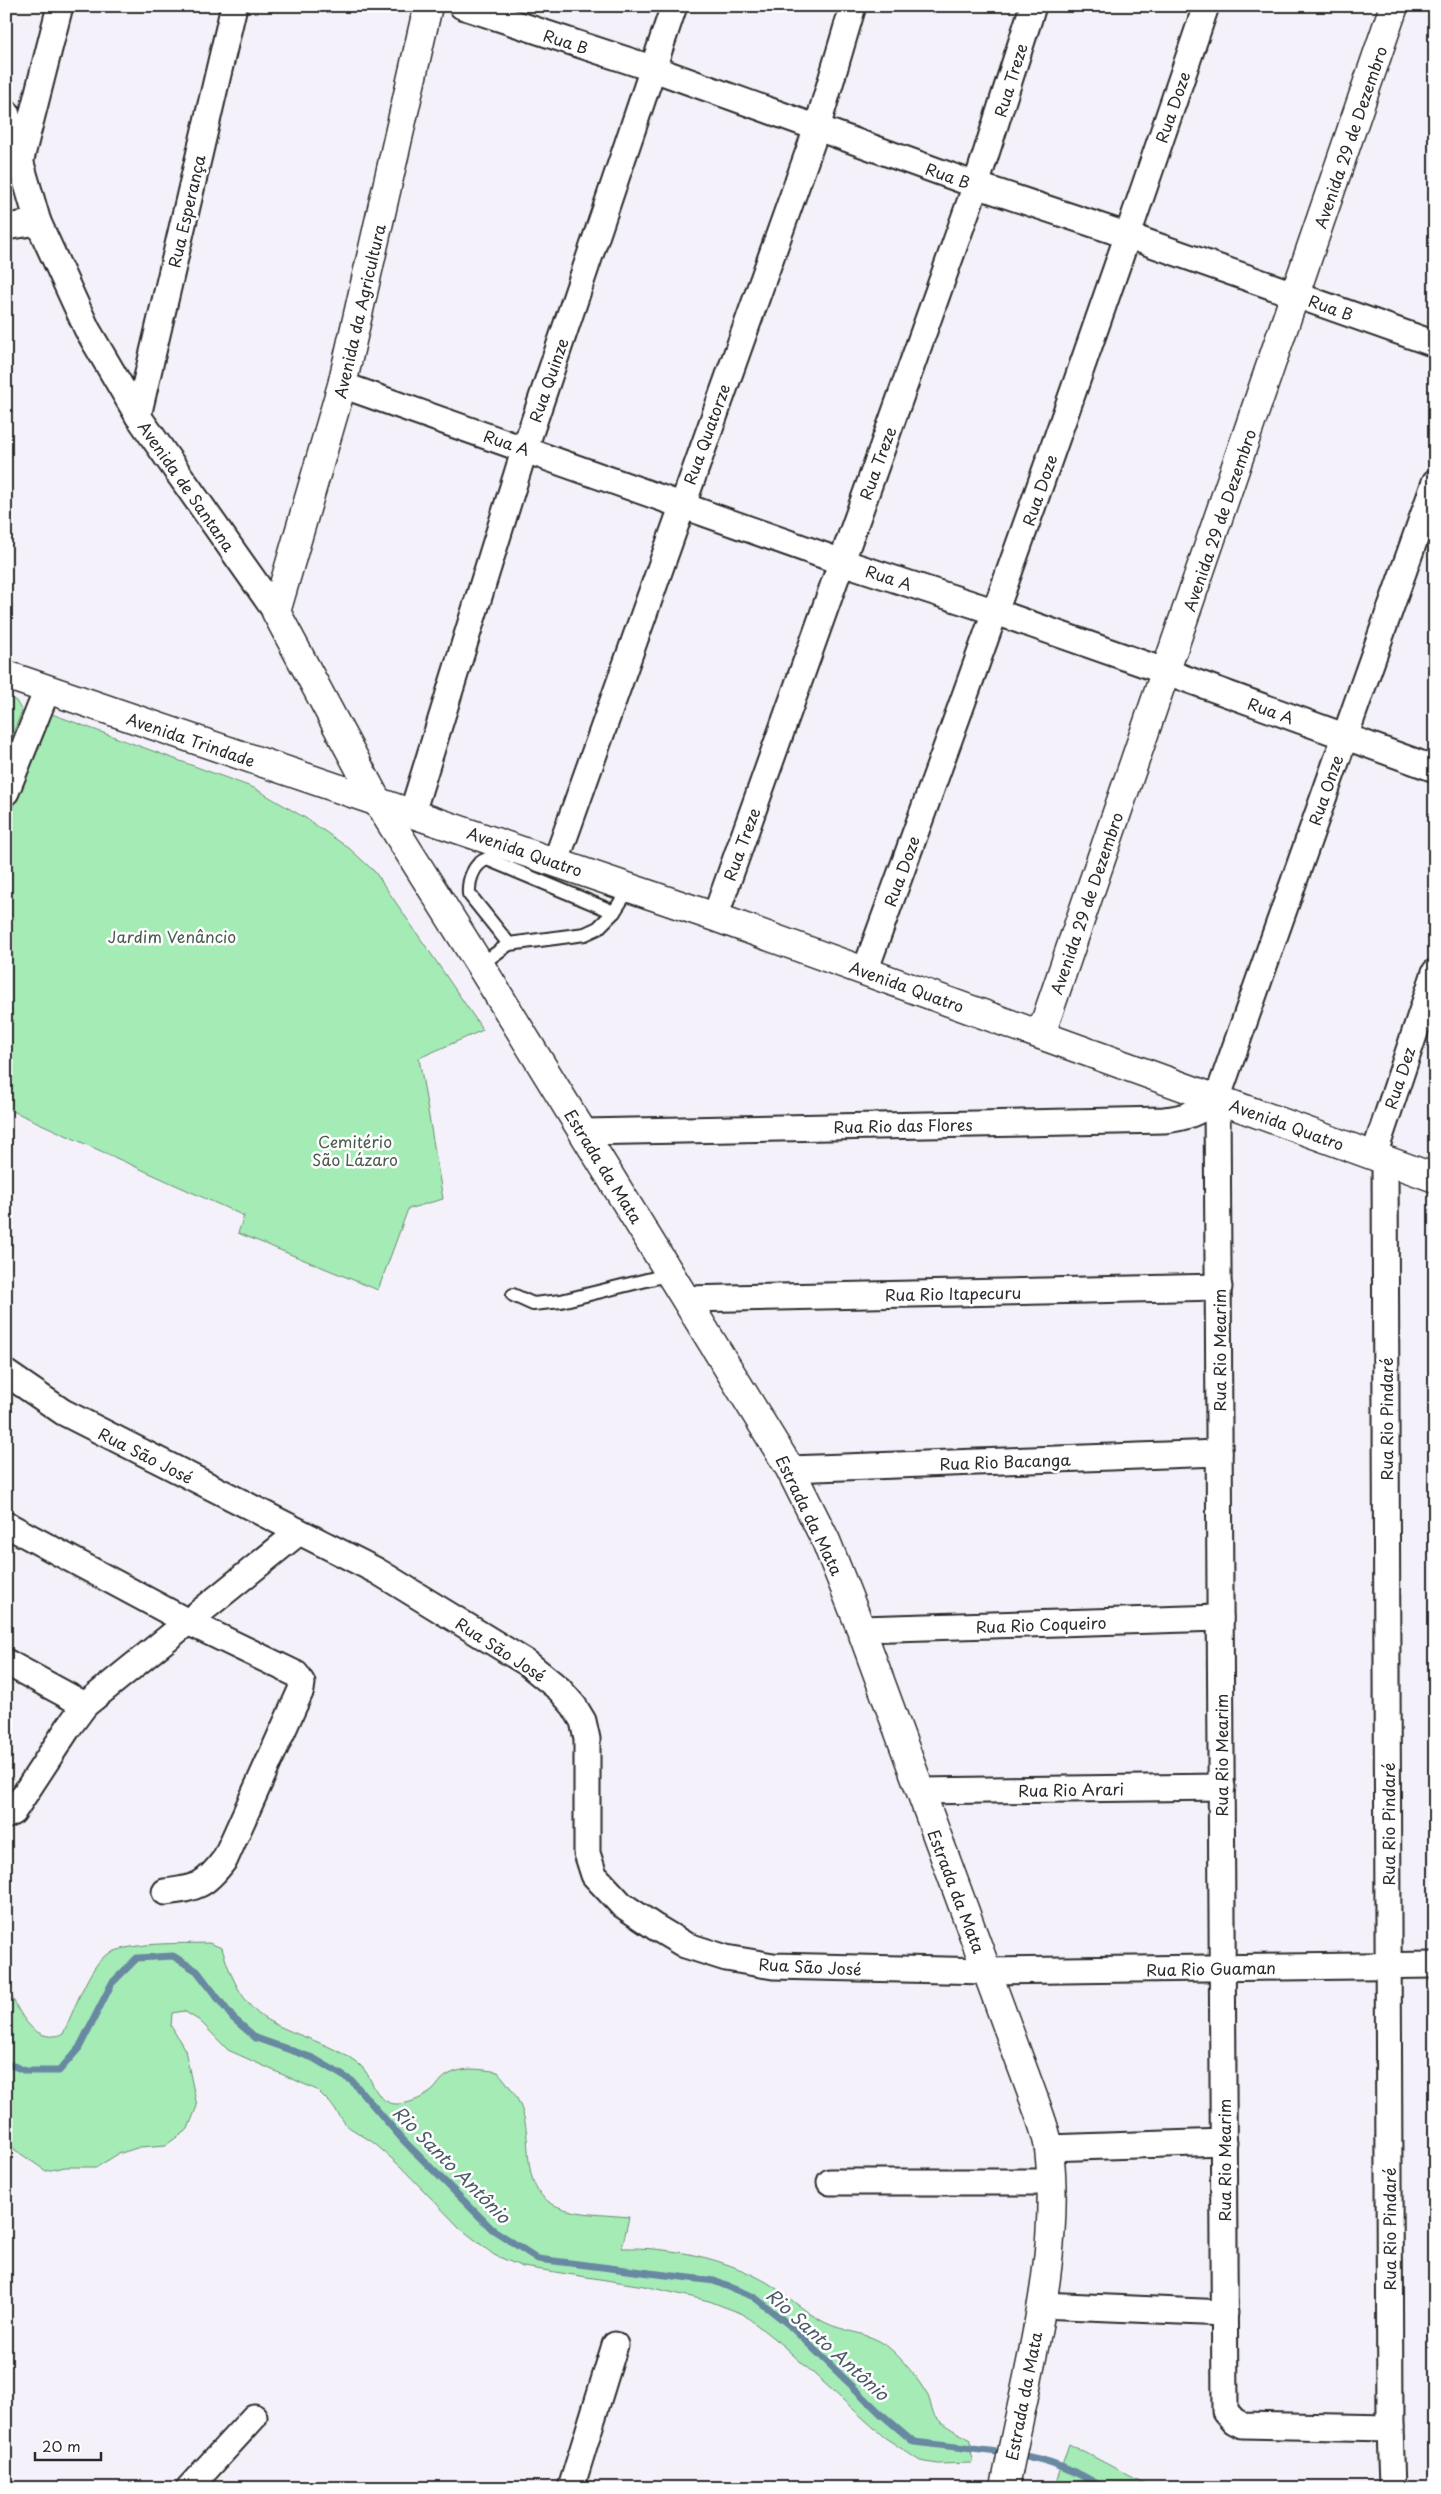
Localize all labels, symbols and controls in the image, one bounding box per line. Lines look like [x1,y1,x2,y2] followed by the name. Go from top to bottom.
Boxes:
[541,23,591,59] street label: Rua B
[987,40,1033,120] street label: Rua Treze
[1308,43,1393,231] street label: Avenida 29 de Dezembro
[1149,68,1195,146] street label: Rua Doze
[161,151,211,270] street label: Rua Esperança
[922,156,974,194] street label: Rua B
[327,221,391,401] street label: Avenida da Agricultura
[1305,288,1357,326] street label: Rua B
[522,334,574,425] street label: Rua Quinze
[677,380,735,488] street label: Rua Quatorze
[133,416,241,556] street label: Avenida de Santana
[481,423,533,461] street label: Rua A
[853,423,901,503] street label: Rua Treze
[1177,426,1262,614] street label: Avenida 29 de Dezembro
[1016,451,1062,529] street label: Rua Doze
[863,558,915,596] street label: Rua A
[1245,691,1297,729] street label: Rua A
[124,706,258,772] street label: Avenida Trindade
[1302,751,1348,828] street label: Rua Onze
[717,804,765,884] street label: Rua Treze
[1044,809,1129,997] street label: Avenida 29 de Dezembro
[464,820,586,882] street label: Avenida Quatro
[877,832,925,910] street label: Rua Doze
[108,924,236,948] park label: Jardim Venâncio
[846,954,968,1018] street label: Avenida Quatro
[1378,1043,1420,1112] street label: Rua Dez
[1226,1092,1348,1156] street label: Avenida Quatro
[559,1104,649,1228] street label: Estrada da Mata
[833,1112,973,1138] street label: Rua Rio das Flores
[312,1129,398,1171] park label: Cemitério São Lázaro
[885,1280,1021,1306] street label: Rua Rio Itapecuru
[1207,1289,1231,1411] street label: Rua Rio Mearim
[1374,1358,1398,1480] street label: Rua Rio Pindaré
[95,1421,197,1489] street label: Rua São José
[939,1447,1072,1475] street label: Rua Rio Bacanga
[771,1451,849,1579] street label: Estrada da Mata
[975,1610,1107,1638] street label: Rua Rio Coqueiro
[451,1611,551,1687] street label: Rua São José
[1209,1694,1233,1816] street label: Rua Rio Mearim
[1376,1763,1400,1885] street label: Rua Rio Pindaré
[1018,1776,1124,1802] street label: Rua Rio Arari
[922,1826,992,1956] street label: Estrada da Mata
[758,1951,862,1981] street label: Rua São José
[1146,1955,1276,1981] street label: Rua Rio Guaman
[387,2099,518,2230] water label: Rio Santo Antônio
[1212,2099,1236,2221] street label: Rua Rio Mearim
[1377,2168,1401,2290] street label: Rua Rio Pindaré
[761,2282,896,2407] water label: Rio Santo Antônio
[999,2329,1047,2462] street label: Estrada da Mata
[35,2429,101,2461] scale bar
[42,2434,81,2457] text: 20 m

